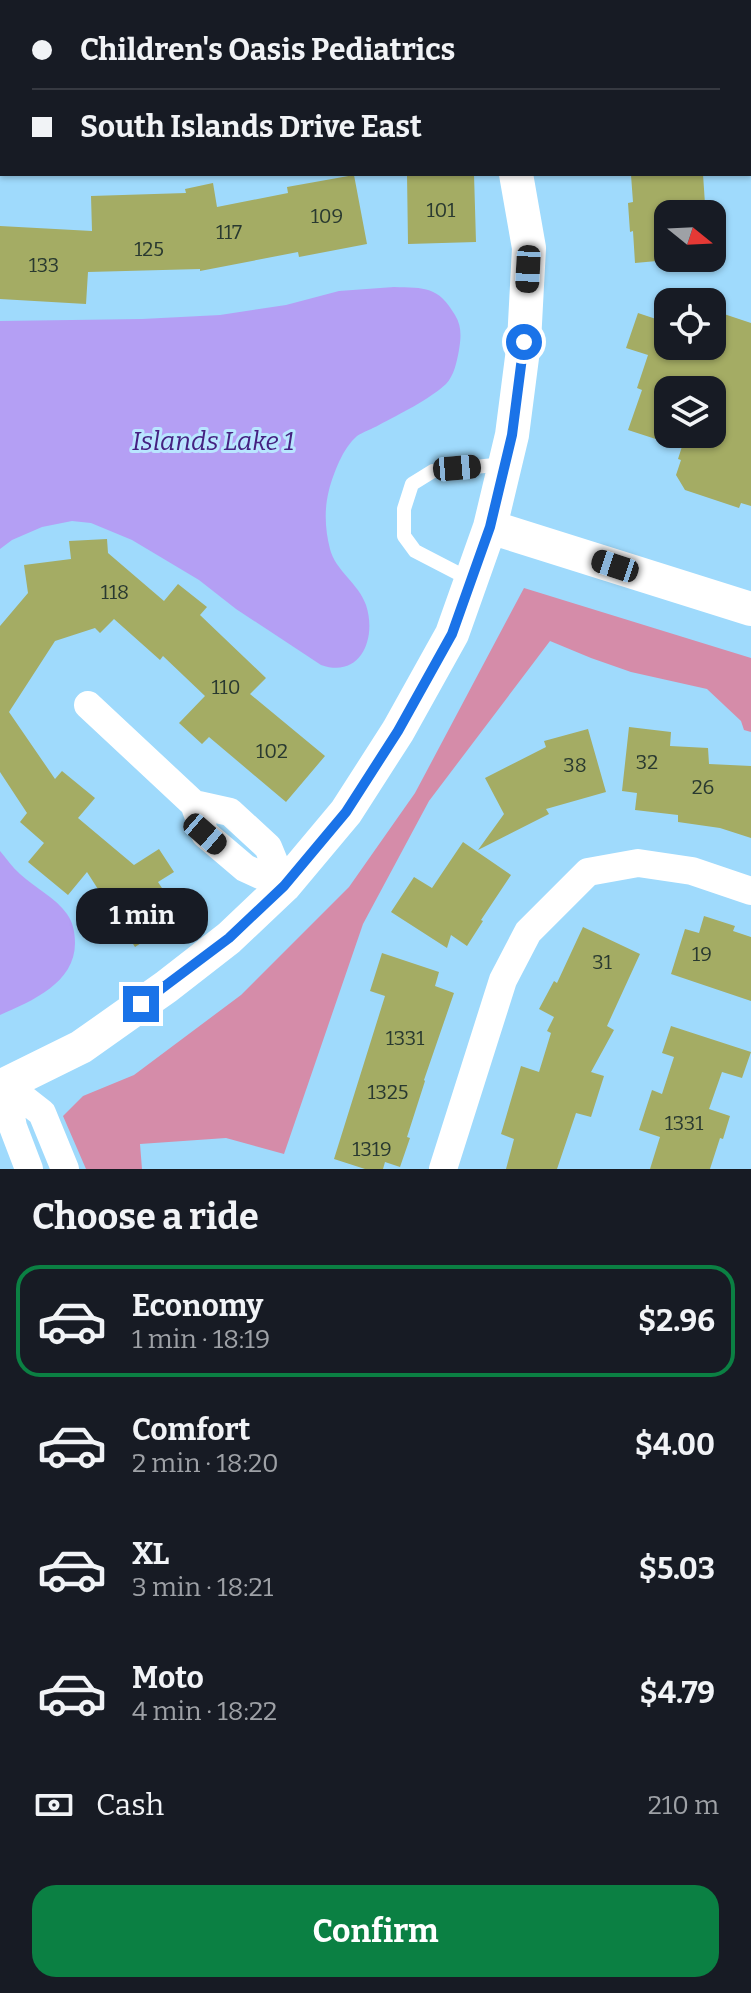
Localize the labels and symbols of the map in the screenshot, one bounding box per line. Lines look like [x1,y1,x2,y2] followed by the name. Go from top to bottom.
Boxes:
[427,198,456,222] house number: 101
[654,200,726,272] north arrow
[311,204,343,228] house number: 109
[216,220,242,244] house number: 117
[134,237,164,261] house number: 125
[515,244,541,294] car
[29,253,59,277] house number: 133
[506,324,542,360] route start
[132,426,294,457] water label: Islands Lake 1
[432,454,482,482] car
[588,547,642,585] car
[101,580,129,604] house number: 118
[211,675,241,699] house number: 110
[256,739,288,763] house number: 102
[636,750,658,774] house number: 32
[563,753,587,777] house number: 38
[692,775,714,799] house number: 26
[179,809,231,859] car
[75,888,207,944] callout: 1 min
[692,942,712,966] house number: 19
[592,950,612,974] house number: 31
[123,986,159,1022] route end
[386,1026,424,1050] house number: 1331
[367,1080,409,1104] house number: 1325
[665,1111,703,1135] house number: 1331
[352,1137,392,1161] house number: 1319

